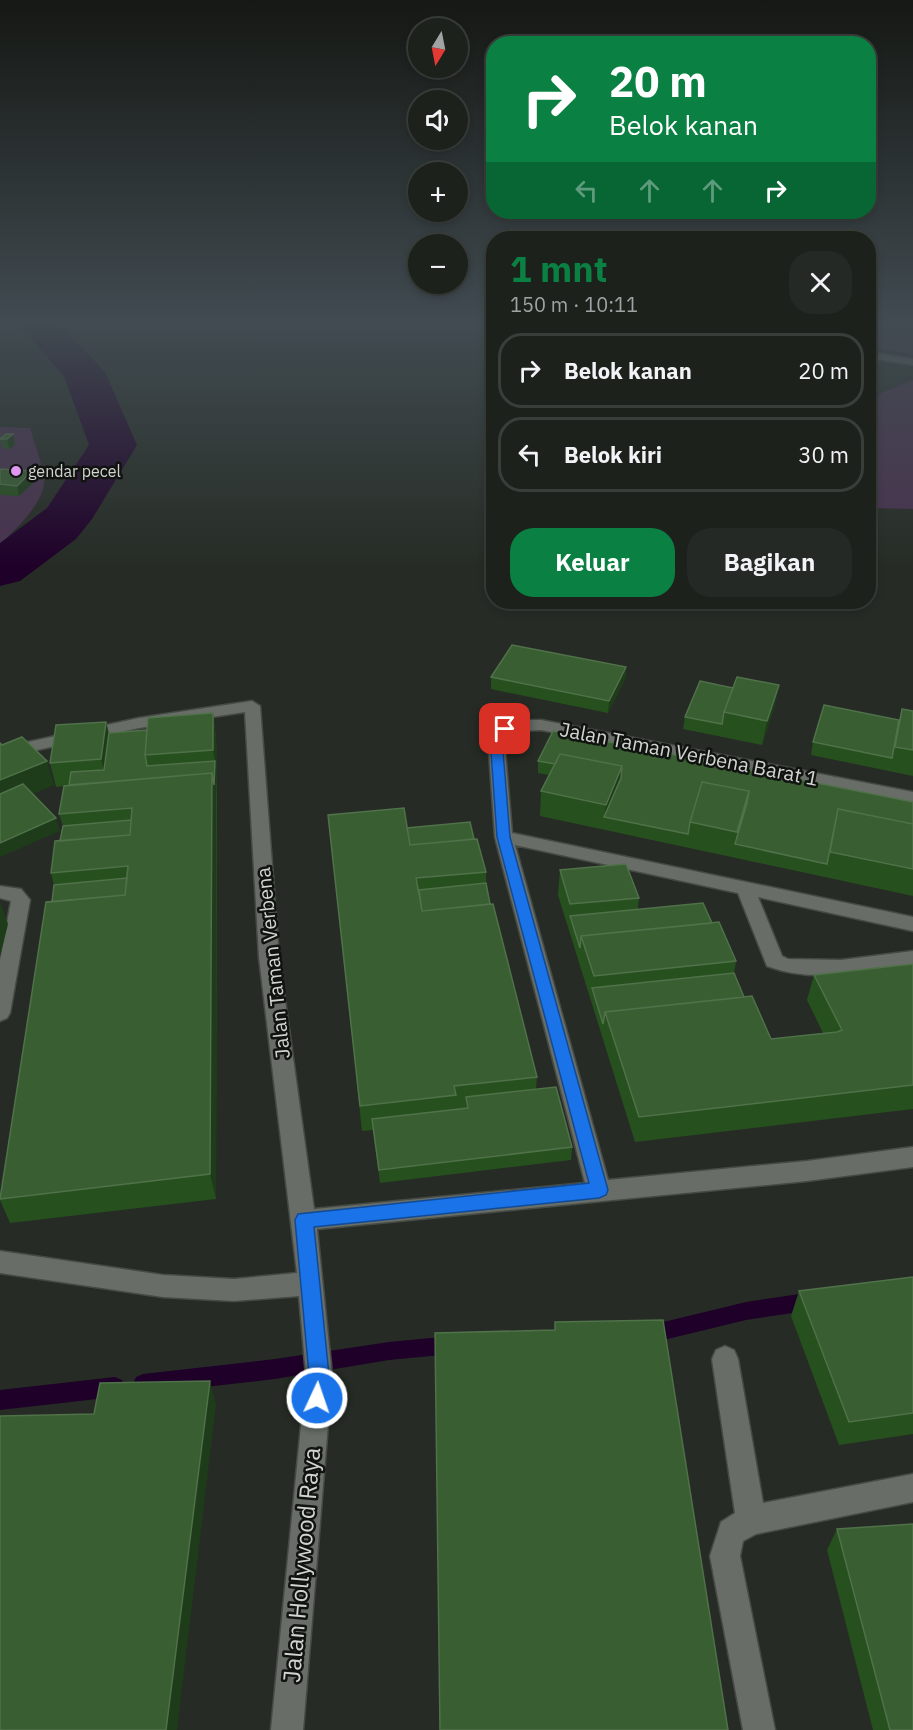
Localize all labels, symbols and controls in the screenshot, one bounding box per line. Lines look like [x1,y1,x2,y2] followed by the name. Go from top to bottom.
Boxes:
[408,18,468,78] north arrow
[408,18,468,294] map controls
[609,54,707,109] text: 20 m
[510,60,588,138] icon: right
[408,90,468,150] button: sound
[609,107,758,142] text: Belok kanan
[408,162,468,222] button: +
[570,174,603,207] icon: left
[633,174,666,207] icon: ahead
[696,174,729,207] icon: ahead
[759,174,792,207] icon: right
[408,234,468,294] button: −
[510,245,608,292] text: 1 mnt
[789,251,852,314] button: close
[510,291,638,318] text: 150 m · 10:11
[513,354,546,387] icon: right
[564,356,692,385] text: Belok kanan
[798,356,849,385] text: 20 m
[513,438,546,471] icon: left
[564,440,662,469] text: Belok kiri
[798,440,849,469] text: 30 m
[28,461,121,481] place label: gendar pecel
[9,464,23,478] marker: gendar pecel
[510,528,675,597] button: Keluar
[687,528,852,597] button: Bagikan
[479,703,530,754] pin
[488,712,521,745] icon: arrive
[558,715,821,792] street label: Jalan Taman Verbena Barat 1
[249,866,296,1060] street label: Jalan Taman Verbena
[285,1366,349,1430] position arrow
[275,1446,327,1684] street label: Jalan Hollywood Raya

